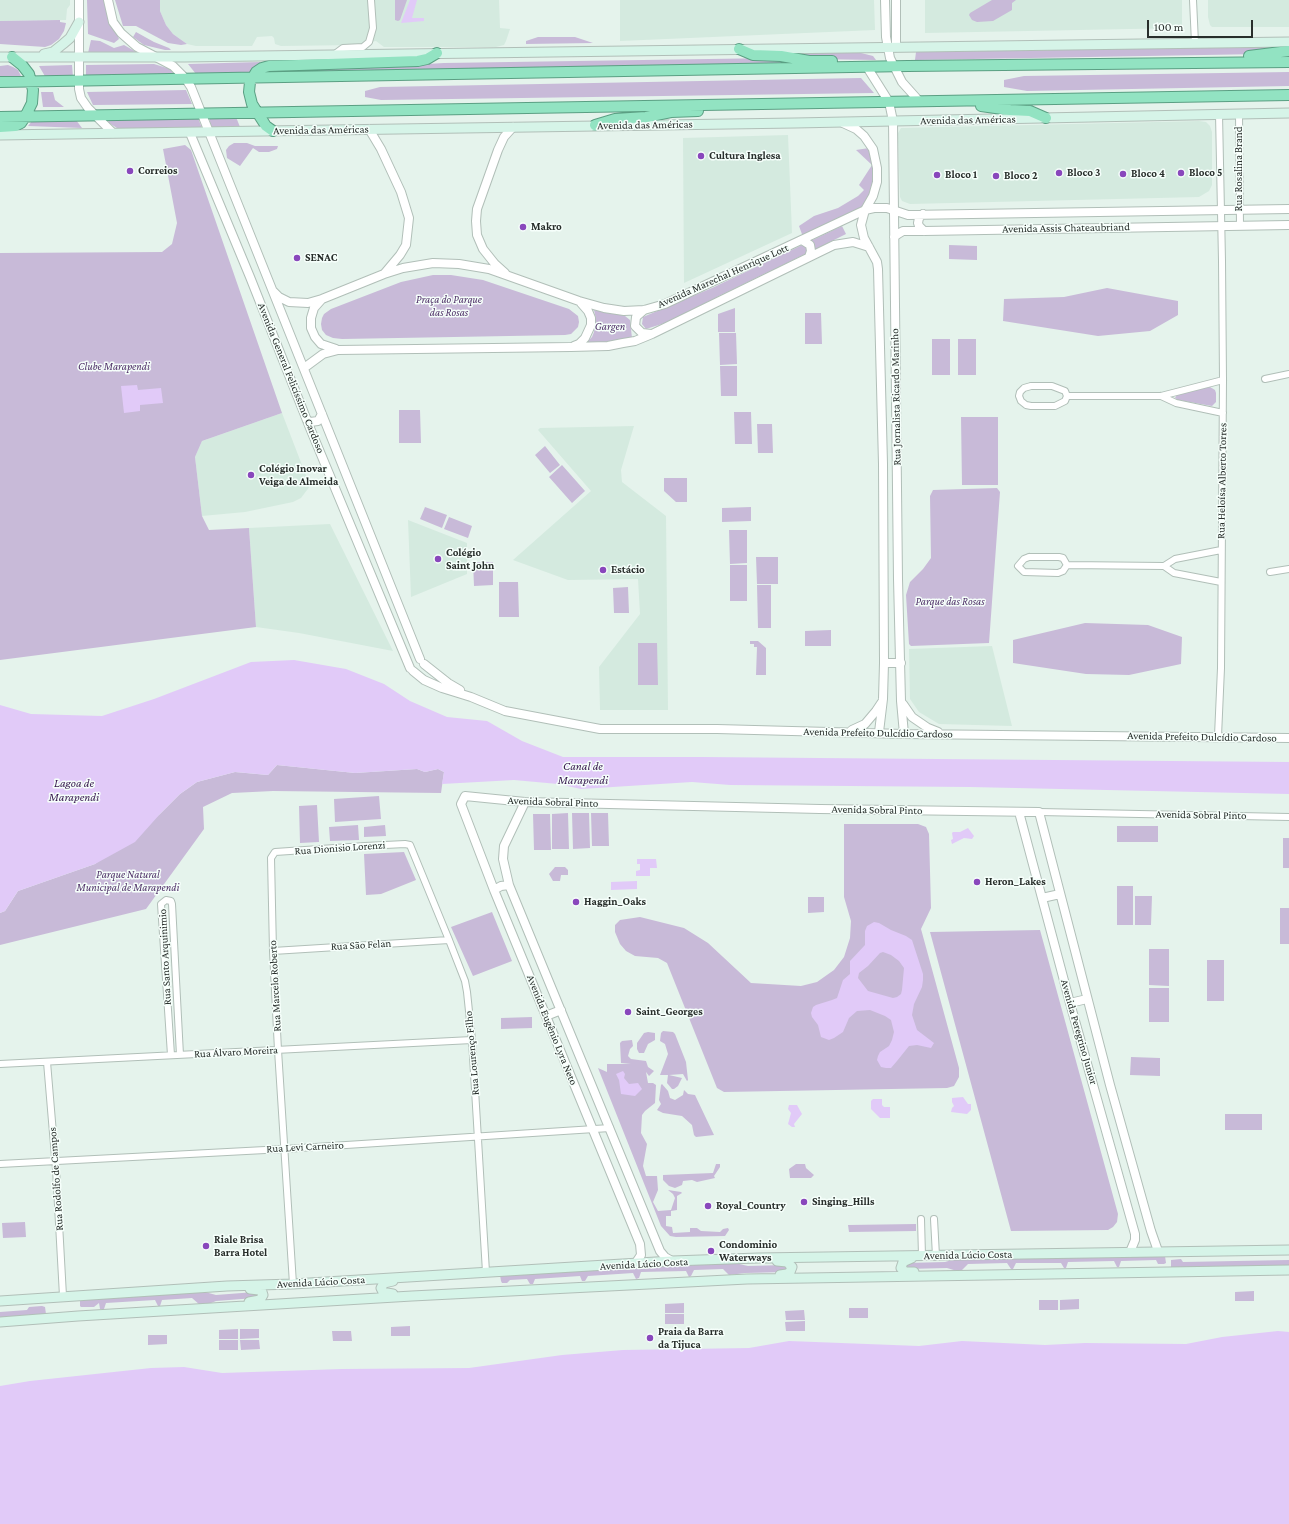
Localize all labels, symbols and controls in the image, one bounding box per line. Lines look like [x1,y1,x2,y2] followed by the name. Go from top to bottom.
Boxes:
[1149,12,1255,38] scale bar
[1154,20,1183,34] text: 100 m
[920,113,1016,127] street label: Avenida das Américas
[597,118,693,132] street label: Avenida das Américas
[273,123,369,137] street label: Avenida das Américas
[1232,126,1246,212] street label: Rua Rosalina Brand
[709,149,781,163] place label: Cultura Inglesa
[696,151,706,161] marker: Cultura Inglesa
[138,164,177,178] place label: Correios
[125,166,135,176] marker: Correios
[1067,166,1100,180] place label: Bloco 3
[1189,166,1223,180] place label: Bloco 5
[1131,167,1165,181] place label: Bloco 4
[945,168,977,182] place label: Bloco 1
[1054,168,1064,178] marker: Bloco 3
[1176,168,1186,178] marker: Bloco 5
[1004,169,1038,183] place label: Bloco 2
[1118,169,1128,179] marker: Bloco 4
[932,170,942,180] marker: Bloco 1
[991,171,1001,181] marker: Bloco 2
[531,220,562,234] place label: Makro
[1002,220,1130,236] street label: Avenida Assis Chateaubriand
[518,222,528,232] marker: Makro
[655,241,791,311] street label: Avenida Marechal Henrique Lott
[305,251,337,265] place label: SENAC
[292,253,302,263] marker: SENAC
[416,293,482,319] park label: Praça do Parque das Rosas
[255,301,327,455] street label: Avenida General Felicíssimo Cardoso
[595,320,625,334] park label: Gargen
[888,328,904,466] street label: Rua Jornalista Ricardo Marinho
[78,360,150,374] park label: Clube Marapendi
[1214,423,1230,539] street label: Rua Heloísa Alberto Torres
[259,462,338,488] place label: Colégio Inovar Veiga de Almeida
[246,470,256,480] marker: Colégio Inovar Veiga de Almeida
[446,546,494,572] place label: Colégio Saint John
[433,554,443,564] marker: Colégio Saint John
[611,563,645,577] place label: Estácio
[598,565,608,575] marker: Estácio
[915,595,985,609] park label: Parque das Rosas
[803,725,953,741] street label: Avenida Prefeito Dulcídio Cardoso
[1127,729,1277,745] street label: Avenida Prefeito Dulcídio Cardoso
[558,759,608,787] water label: Canal de Marapendi
[49,776,99,804] water label: Lagoa de Marapendi
[507,794,599,810] street label: Avenida Sobral Pinto
[831,803,923,817] street label: Avenida Sobral Pinto
[1155,808,1247,822] street label: Avenida Sobral Pinto
[294,838,386,858] street label: Rua Dionisio Lorenzi
[77,868,179,894] park label: Parque Natural Municipal de Marapendi
[985,875,1046,889] place label: Heron_Lakes
[972,877,982,887] marker: Heron_Lakes
[584,895,646,909] place label: Haggin_Oaks
[571,897,581,907] marker: Haggin_Oaks
[156,909,174,1005] street label: Rua Santo Arquinimio
[330,937,392,953] street label: Rua São Felan
[266,940,284,1032] street label: Rua Marcelo Roberto
[524,973,580,1087] street label: Avenida Eugênio Lyra Neto
[1058,978,1100,1086] street label: Avenida Peregrino Junior
[636,1005,703,1019] place label: Saint_Georges
[623,1007,633,1017] marker: Saint_Georges
[462,1010,482,1096] street label: Rua Lourenço Filho
[194,1043,278,1061] street label: Rua Álvaro Moreira
[46,1127,66,1231] street label: Rua Rodolfo de Campos
[266,1138,344,1156] street label: Rua Levi Carneiro
[812,1195,874,1209] place label: Singing_Hills
[799,1197,809,1207] marker: Singing_Hills
[716,1199,786,1213] place label: Royal_Country
[703,1201,713,1211] marker: Royal_Country
[214,1233,267,1259] place label: Riale Brisa Barra Hotel
[719,1238,777,1264] place label: Condominio Waterways
[201,1241,211,1251] marker: Riale Brisa Barra Hotel
[706,1246,716,1256] marker: Condominio Waterways
[924,1248,1012,1262] street label: Avenida Lúcio Costa
[599,1255,689,1273] street label: Avenida Lúcio Costa
[276,1273,366,1291] street label: Avenida Lúcio Costa
[658,1325,724,1351] place label: Praia da Barra da Tijuca
[645,1333,655,1343] marker: Praia da Barra da Tijuca

